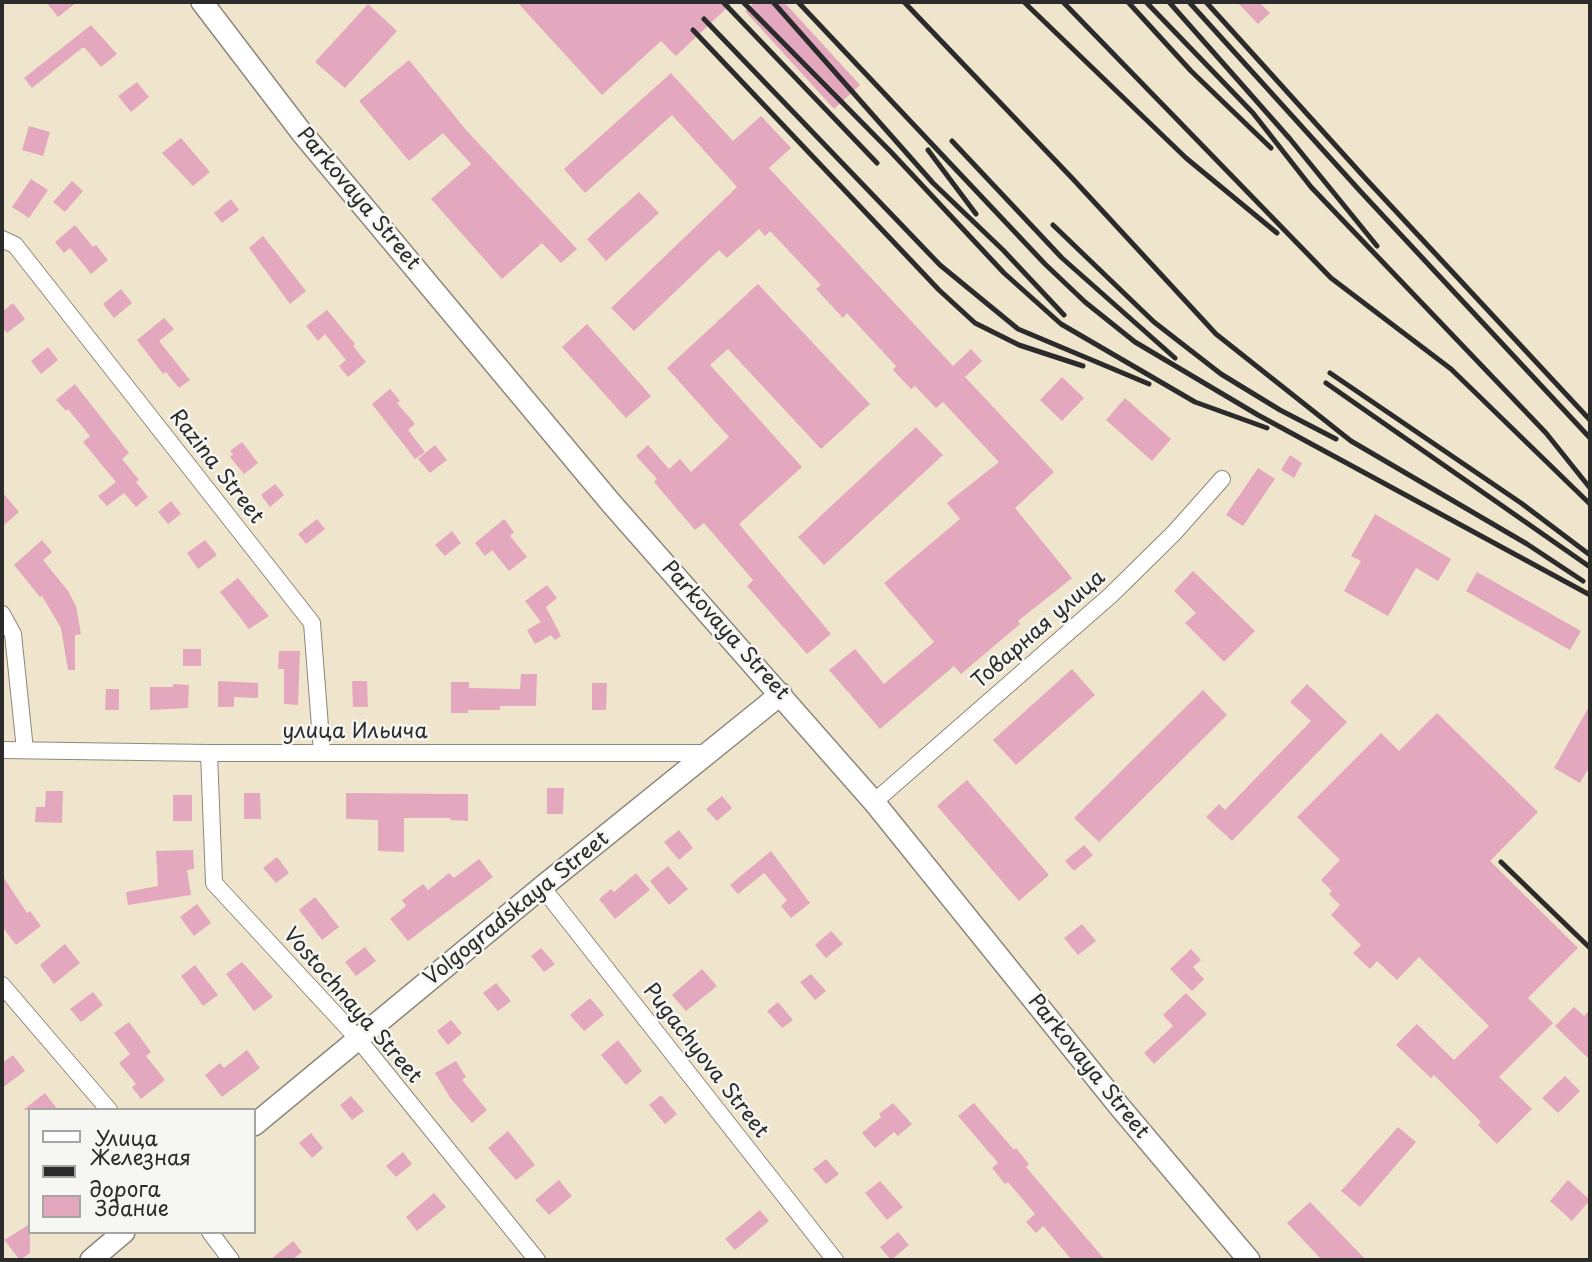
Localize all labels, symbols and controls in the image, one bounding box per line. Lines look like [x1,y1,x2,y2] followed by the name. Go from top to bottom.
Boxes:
[291,123,425,275] street label: Parkovaya Street
[164,405,268,529] street label: Razina Street
[656,556,794,706] street label: Parkovaya Street
[967,565,1111,695] street label: Товарная улица
[282,719,428,745] street label: улица Ильича
[420,827,614,991] street label: Volgogradskaya Street
[278,923,426,1089] street label: Vostochnaya Street
[637,979,773,1143] street label: Pugachyova Street
[1022,990,1154,1144] street label: Parkovaya Street
[28,1108,256,1234] legend
[95,1121,158,1153] text: Улица
[90,1140,191,1204] text: Железная дорога
[95,1191,169,1223] text: Здание

